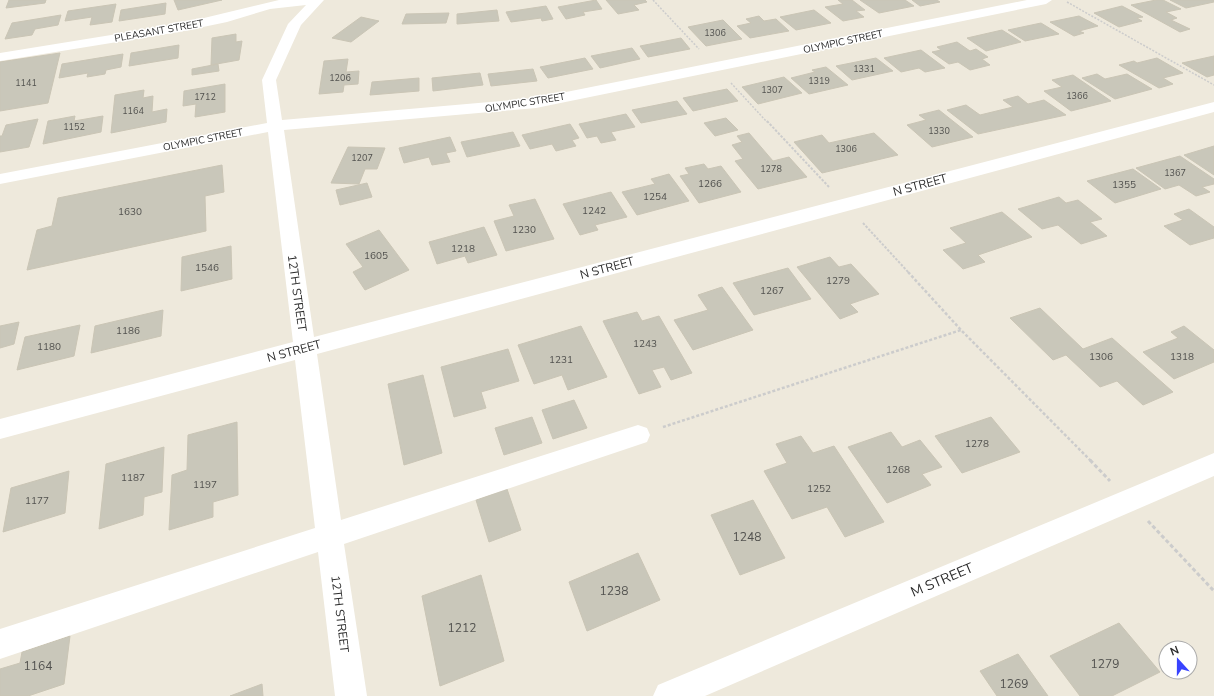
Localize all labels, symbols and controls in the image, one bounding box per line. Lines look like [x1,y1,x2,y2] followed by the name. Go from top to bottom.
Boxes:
[113,16,205,46] street label: PLEASANT STREET
[704,27,726,39] house number: 1306
[802,27,884,57] street label: OLYMPIC STREET
[853,63,875,75] house number: 1331
[329,72,351,84] house number: 1206
[808,75,830,87] house number: 1319
[15,77,37,89] house number: 1141
[761,84,783,96] house number: 1307
[484,90,566,116] street label: OLYMPIC STREET
[1066,90,1088,102] house number: 1366
[194,91,216,103] house number: 1712
[122,105,144,117] house number: 1164
[63,121,85,133] house number: 1152
[162,125,244,155] street label: OLYMPIC STREET
[928,125,950,137] house number: 1330
[835,143,857,155] house number: 1306
[351,152,373,164] house number: 1207
[760,163,782,175] house number: 1278
[1164,167,1186,179] house number: 1367
[891,170,950,200] street label: N STREET
[698,177,722,191] house number: 1266
[1112,178,1136,192] house number: 1355
[643,190,667,204] house number: 1254
[582,204,606,218] house number: 1242
[118,205,142,219] house number: 1630
[512,223,536,237] house number: 1230
[451,242,475,256] house number: 1218
[364,249,388,263] house number: 1605
[578,253,637,283] street label: N STREET
[284,254,310,333] street label: 12TH STREET
[195,261,219,275] house number: 1546
[826,274,850,288] house number: 1279
[760,284,784,298] house number: 1267
[116,324,140,338] house number: 1186
[265,336,324,366] street label: N STREET
[633,337,657,351] house number: 1243
[37,340,61,354] house number: 1180
[1089,350,1113,364] house number: 1306
[1170,350,1194,364] house number: 1318
[549,353,573,367] house number: 1231
[965,437,989,451] house number: 1278
[886,463,910,477] house number: 1268
[121,471,145,485] house number: 1187
[193,478,217,492] house number: 1197
[807,482,831,496] house number: 1252
[25,494,49,508] house number: 1177
[733,529,761,545] house number: 1248
[908,558,977,602] street label: M STREET
[327,575,353,654] street label: 12TH STREET
[600,583,628,599] house number: 1238
[448,620,476,636] house number: 1212
[1158,640,1198,680] north arrow
[1168,643,1181,660] text: N
[1091,656,1119,672] house number: 1279
[24,658,52,674] house number: 1164
[1000,676,1028,692] house number: 1269

